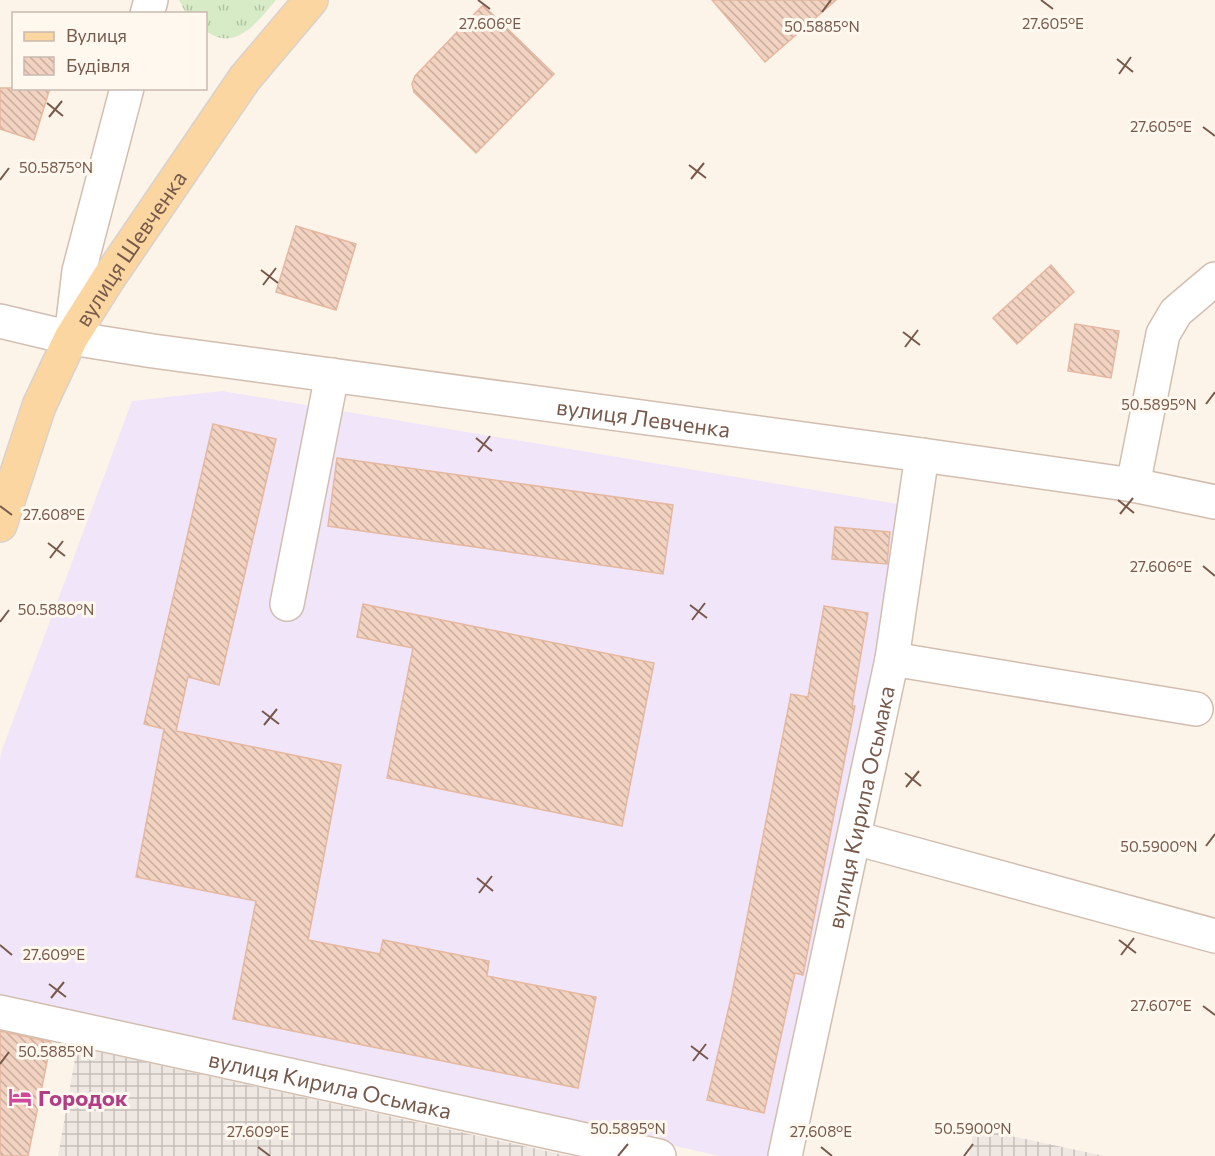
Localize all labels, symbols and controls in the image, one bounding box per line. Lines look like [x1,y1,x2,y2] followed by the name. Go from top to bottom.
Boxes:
[12,12,207,90] legend
[459,14,521,32] text: 27.606°E
[1022,14,1084,32] text: 27.605°E
[784,17,860,35] text: 50.5885°N
[66,24,127,46] text: Вулиця
[66,54,130,76] text: Будівля
[1130,117,1192,135] text: 27.605°E
[19,158,93,176] text: 50.5875°N
[69,165,192,331] street label: вулиця Шевченка
[555,392,732,442] street label: вулиця Левченка
[1121,395,1197,413] text: 50.5895°N
[23,505,85,523] text: 27.608°E
[1130,557,1192,575] text: 27.606°E
[18,600,94,618] text: 50.5880°N
[821,683,899,931] street label: вулиця Кирила Осьмака
[1120,837,1198,855] text: 50.5900°N
[23,945,85,963] text: 27.609°E
[1130,996,1192,1014] text: 27.607°E
[18,1042,94,1060] text: 50.5885°N
[206,1045,454,1124] street label: вулиця Кирила Осьмака
[7,1084,33,1110] hotel icon: Городок
[38,1084,128,1111] place label: Городок
[590,1119,666,1137] text: 50.5895°N
[934,1119,1012,1137] text: 50.5900°N
[227,1122,289,1140] text: 27.609°E
[790,1122,852,1140] text: 27.608°E

